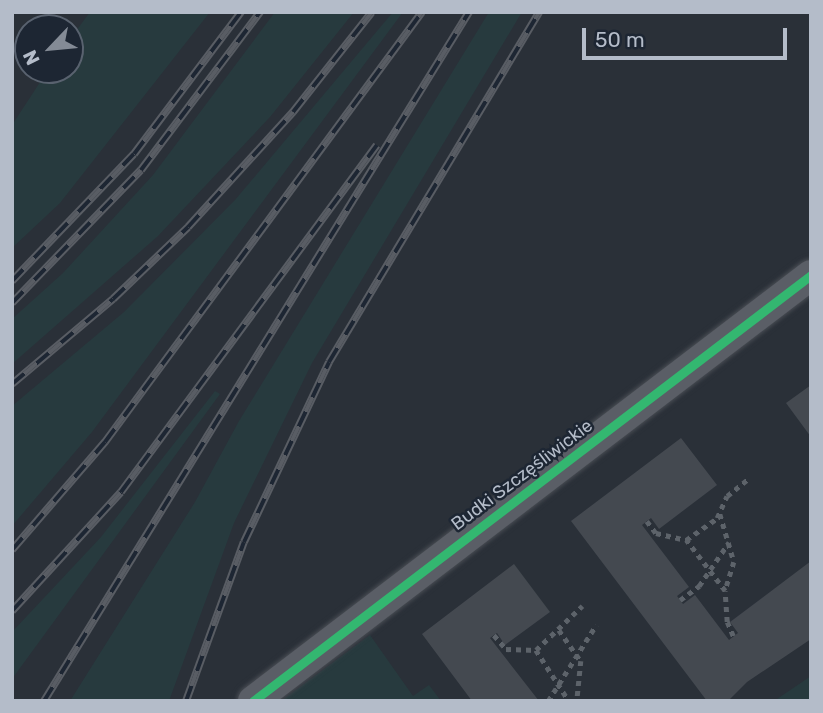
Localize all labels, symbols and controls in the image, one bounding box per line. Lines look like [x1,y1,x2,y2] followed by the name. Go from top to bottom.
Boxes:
[14,14,84,84] north arrow
[585,14,790,58] scale bar
[595,27,645,52] text: 50 m
[18,46,45,69] text: N
[447,415,597,535] street label: Budki Szczęśliwickie

